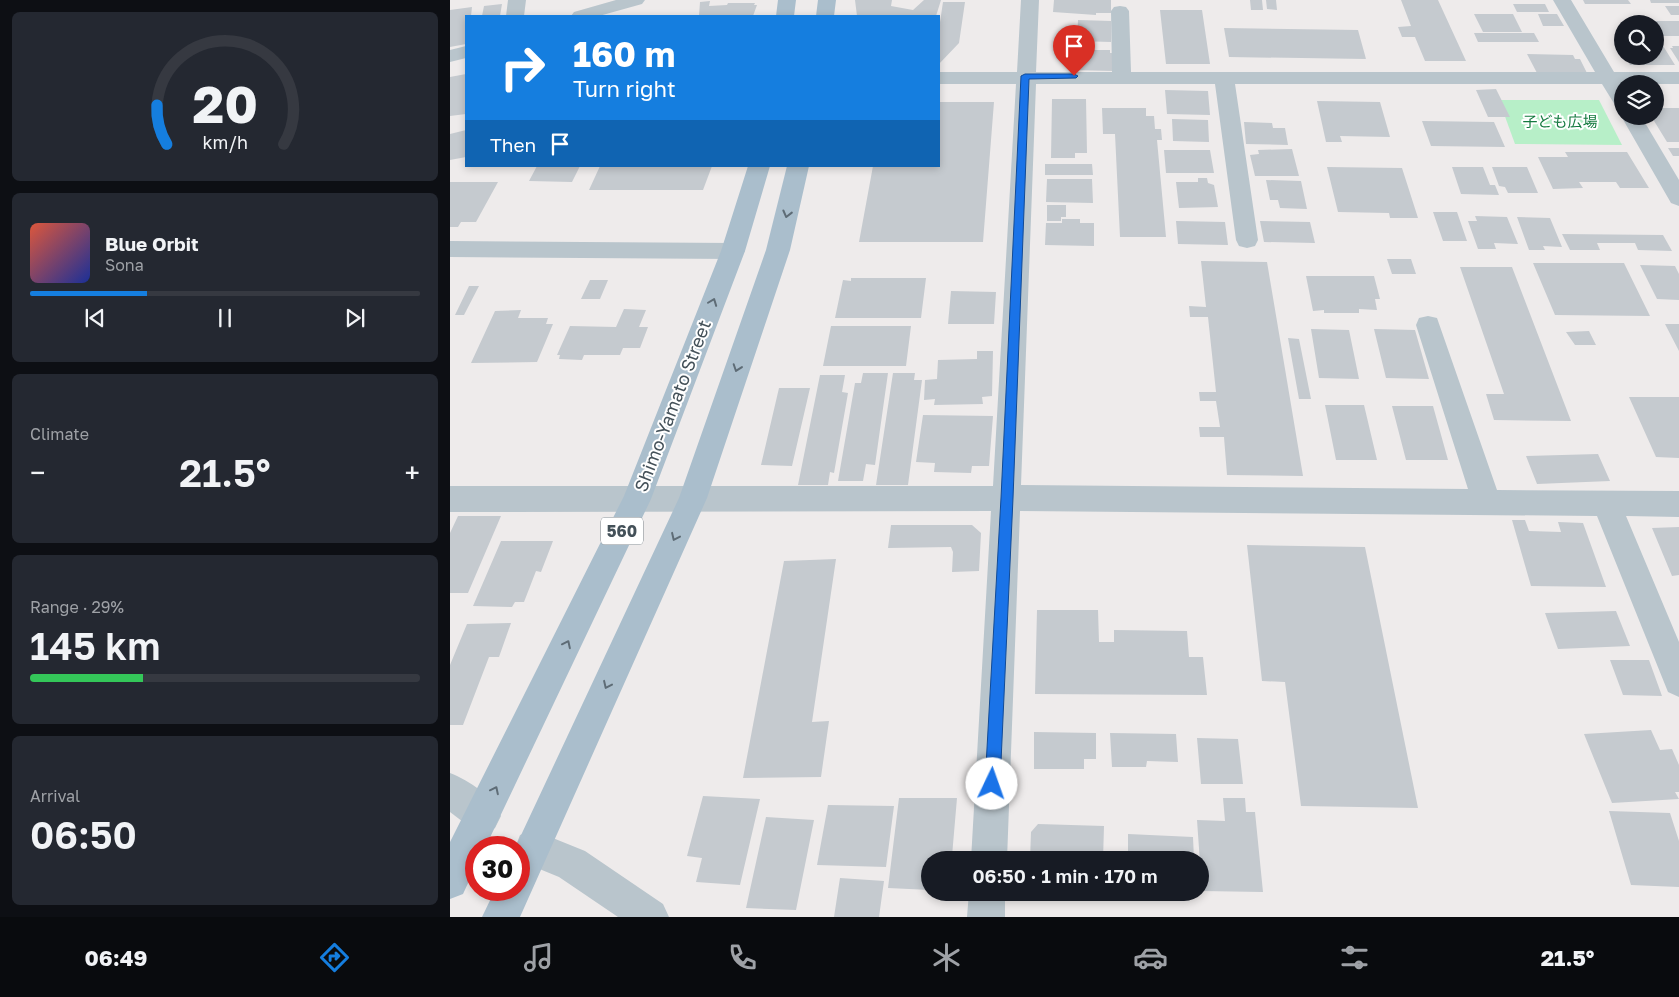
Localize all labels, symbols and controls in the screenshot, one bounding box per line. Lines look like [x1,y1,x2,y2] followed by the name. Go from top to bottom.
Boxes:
[1614,15,1664,125] map controls
[1614,15,1664,65] button: search
[1053,25,1095,76] pin
[1060,32,1088,60] icon: arrive
[573,33,675,75] text: 160 m
[490,35,555,100] icon: right
[192,72,258,134] text: 20
[573,75,676,102] text: Turn right
[1614,75,1664,125] button: layers
[1522,112,1598,130] park label: 子ども広場
[546,130,574,158] icon: arrive
[202,131,248,153] text: km/h
[490,133,536,156] text: Then
[782,209,793,218] one-way arrow
[105,232,199,255] text: Blue Orbit
[105,255,144,275] text: Sona
[707,298,718,307] one-way arrow
[81,304,109,332] icon: previous
[211,304,239,332] icon: pause
[341,304,369,332] icon: next
[629,317,715,495] street label: Shimo-Yamato Street
[733,364,743,372] one-way arrow
[30,424,89,444] text: Climate
[179,450,271,495] text: 21.5°
[30,456,45,489] text: −
[405,456,420,489] text: +
[601,518,643,544] road number: 560
[671,532,681,541] one-way arrow
[30,597,124,617] text: Range · 29%
[30,623,160,668] text: 145 km
[560,640,571,649] one-way arrow
[603,680,614,689] one-way arrow
[965,757,1017,809] position arrow
[30,786,80,806] text: Arrival
[489,786,499,795] one-way arrow
[30,812,137,857] text: 06:50
[465,836,530,901] speed limit sign: 30
[972,864,1158,887] text: 06:50 · 1 min · 170 m
[317,940,352,975] icon: directions
[521,940,556,975] icon: music
[725,940,760,975] icon: phone
[929,940,964,975] icon: climate
[1133,940,1168,975] icon: car
[1337,940,1372,975] icon: filters
[85,944,148,971] text: 06:49
[1541,944,1594,971] text: 21.5°

